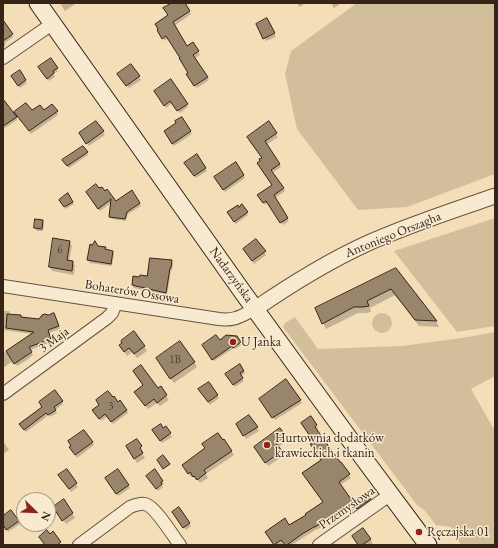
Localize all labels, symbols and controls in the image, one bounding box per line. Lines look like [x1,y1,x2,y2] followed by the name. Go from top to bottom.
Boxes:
[343,209,443,261] street label: Antoniego Orszagha
[57,243,63,257] house number: 6
[206,244,256,306] street label: Nadarzyńska
[84,277,180,307] street label: Bohaterów Ossowa
[36,324,72,356] street label: 3 Maja
[241,334,281,350] place label: U Janka
[228,337,238,347] marker: U Janka
[169,353,181,367] house number: 1B
[108,400,114,414] house number: 3
[275,430,384,461] place label: Hurtownia dodatków krawieckich i tkanin
[262,440,272,450] marker: Hurtownia dodatków krawieckich i tkanin
[316,483,378,533] street label: Przemysłowa
[16,492,56,532] north arrow
[38,509,54,523] text: N
[427,524,490,540] place label: Ręczajska 01
[414,527,424,537] marker: Ręczajska 01

